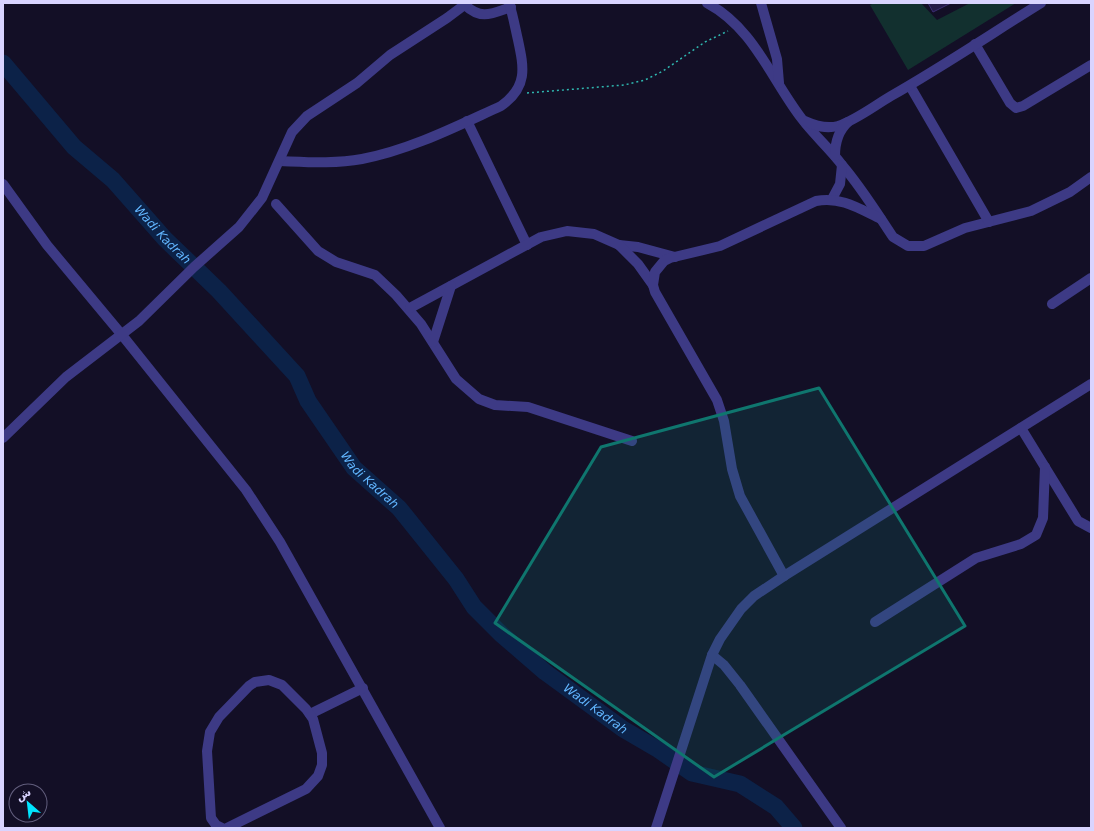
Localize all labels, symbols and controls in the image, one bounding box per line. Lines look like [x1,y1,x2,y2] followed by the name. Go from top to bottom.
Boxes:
[132,202,194,267] water label: Wadi Kadrah
[338,449,401,511] water label: Wadi Kadrah
[561,681,630,737] water label: Wadi Kadrah
[8,783,48,823] north arrow
[14,785,33,804] text: ش

